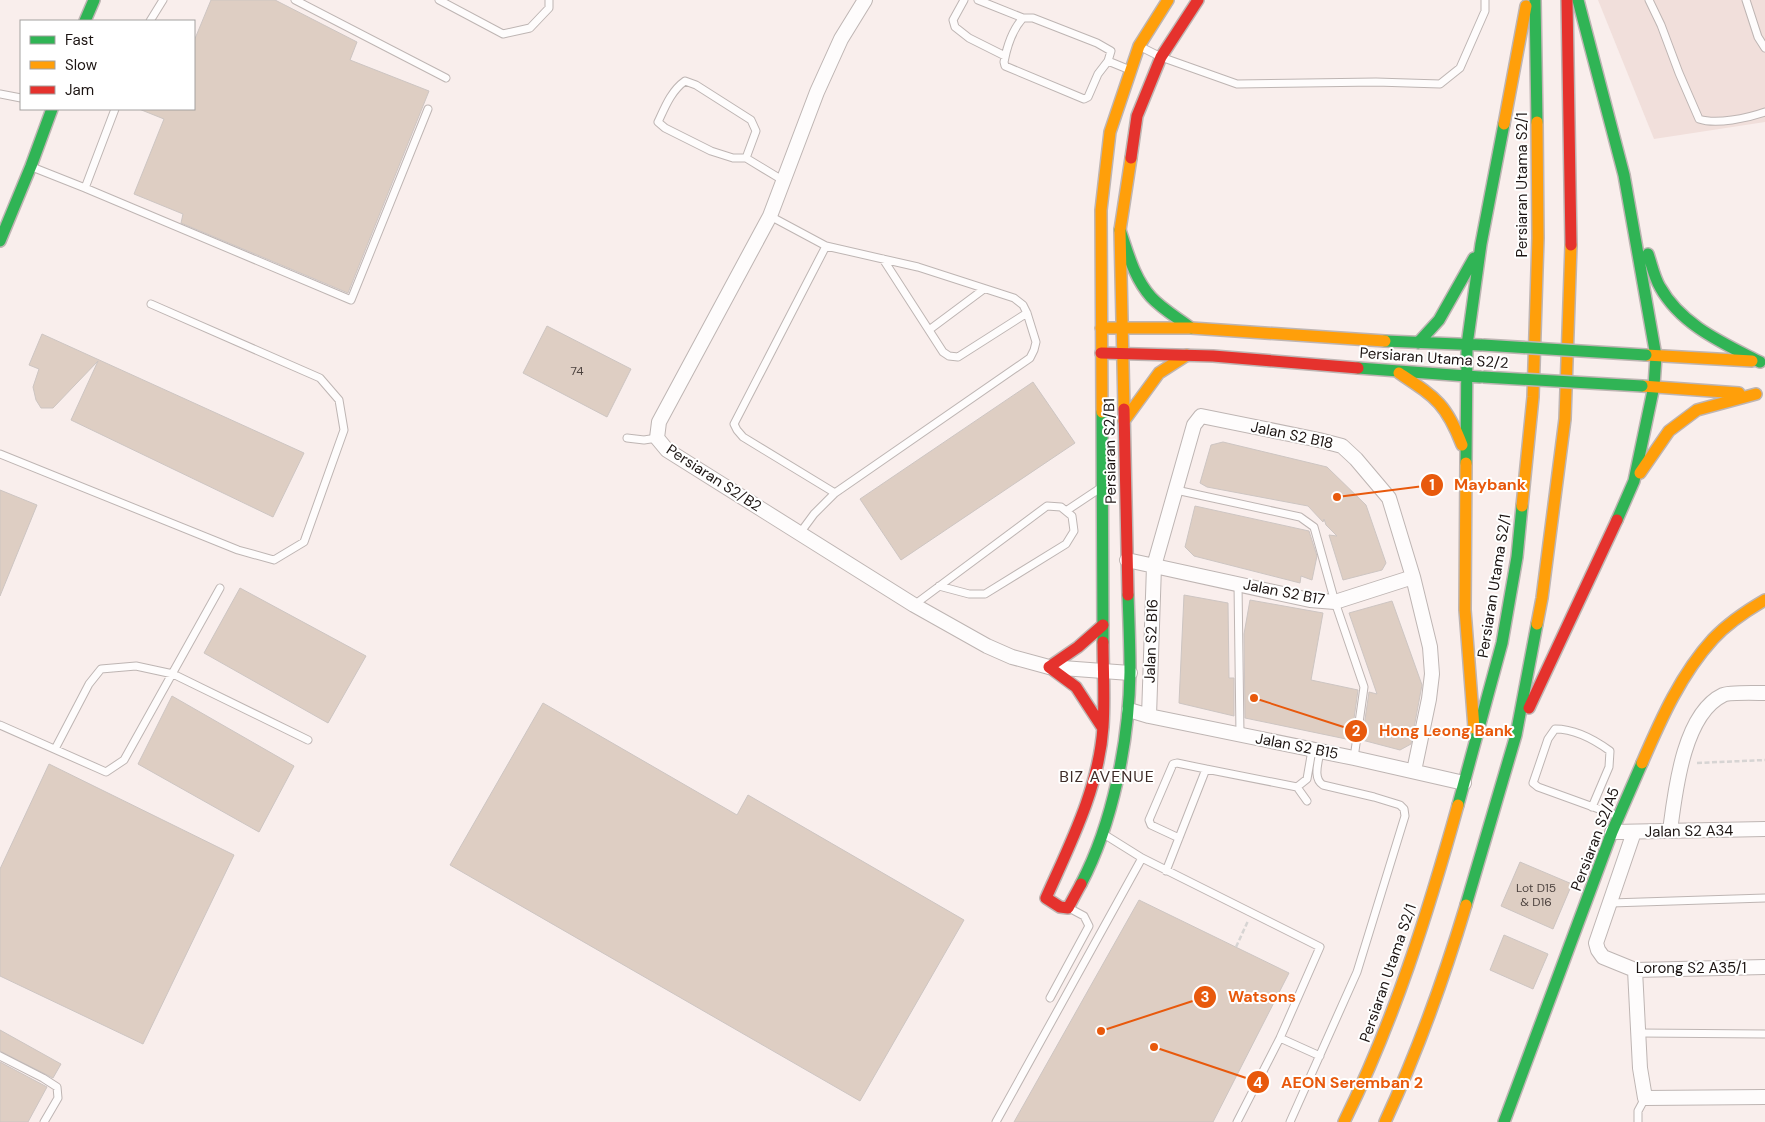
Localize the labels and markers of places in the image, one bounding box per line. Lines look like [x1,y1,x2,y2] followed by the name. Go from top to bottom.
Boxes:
[1419,469,1536,500] callout: Maybank
[1344,715,1523,746] callout: Hong Leong Bank
[1193,981,1306,1012] callout: Watsons
[1246,1067,1432,1098] callout: AEON Seremban 2

